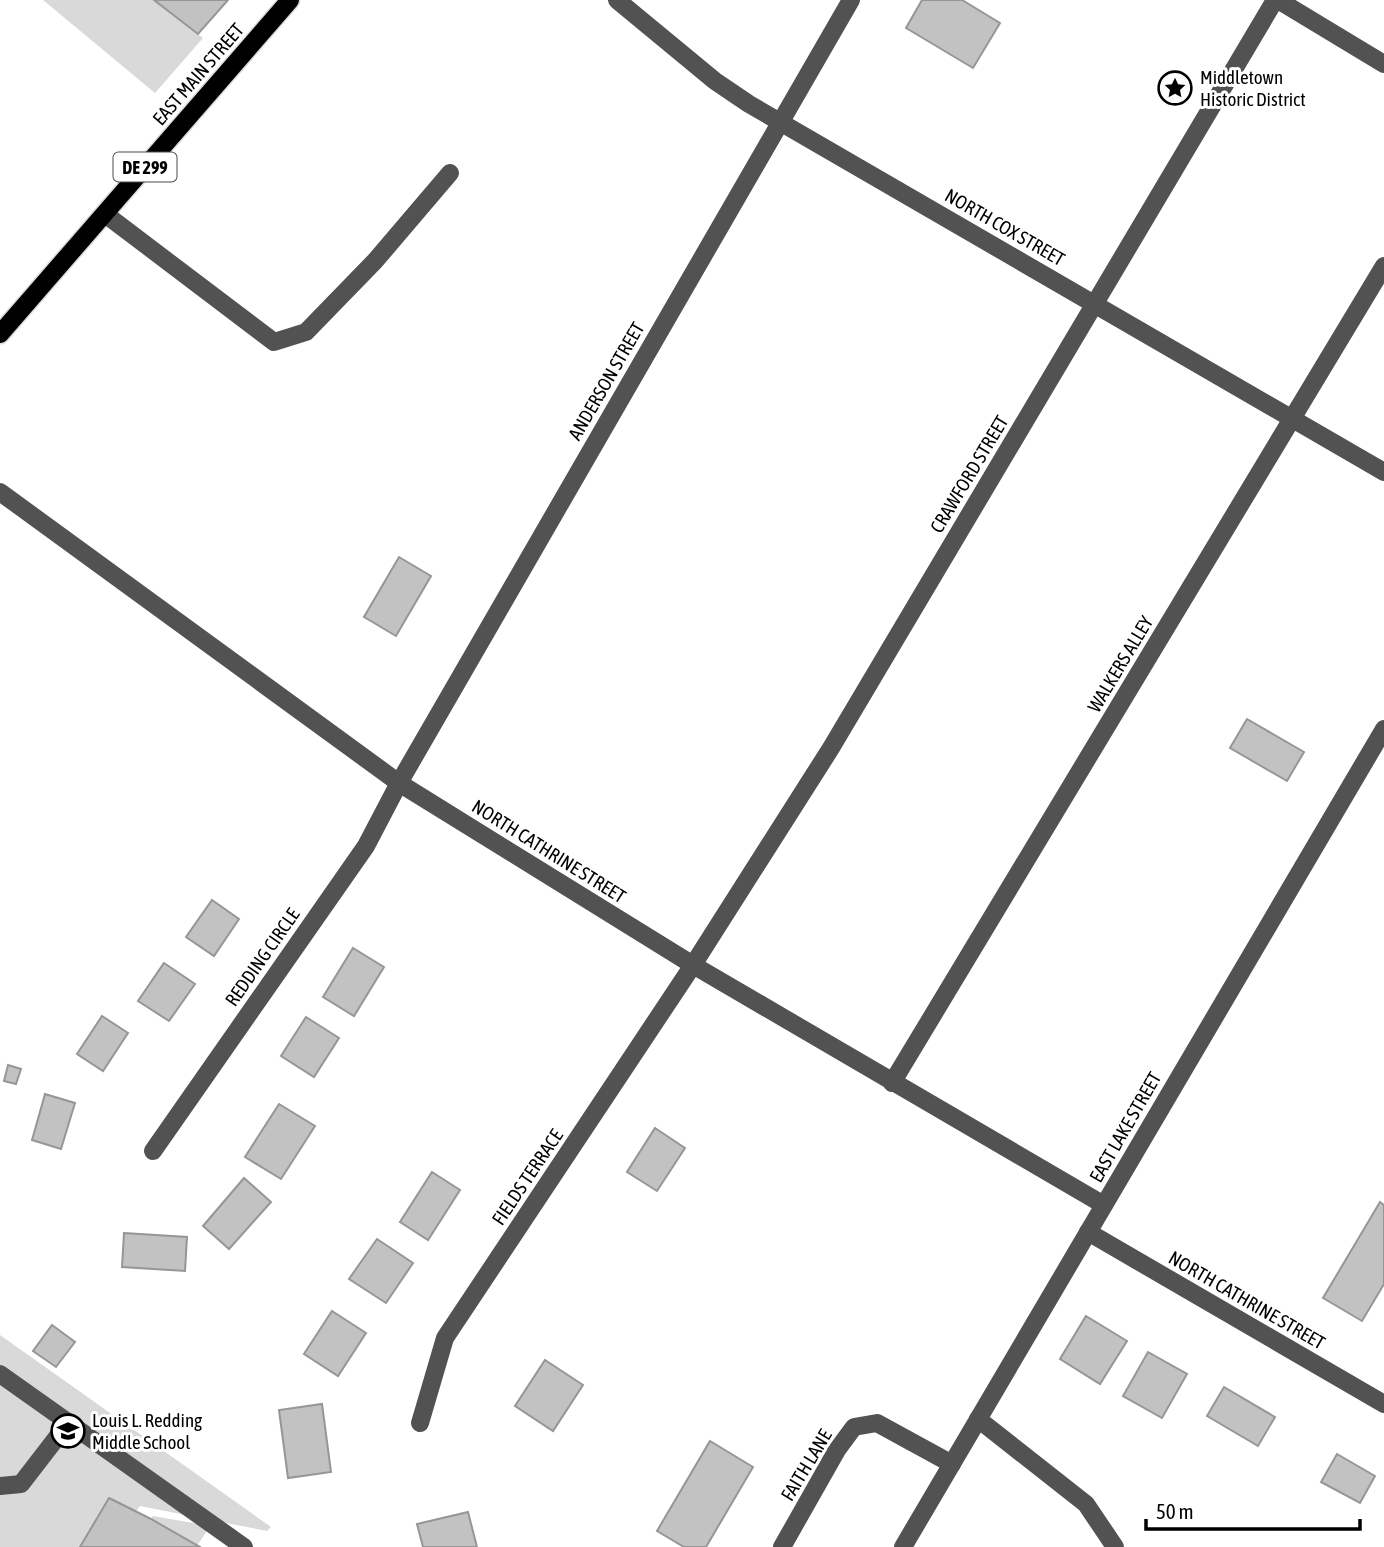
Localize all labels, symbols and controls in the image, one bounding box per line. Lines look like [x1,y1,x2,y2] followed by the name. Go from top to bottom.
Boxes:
[148,18,249,129] street label: EAST MAIN STREET
[1200,66,1306,110] place label: Middletown Historic District
[1156,69,1194,107] place icon: Middletown Historic District
[114,152,176,182] road number: DE 299
[941,184,1069,270] street label: NORTH COX STREET
[563,318,649,444] street label: ANDERSON STREET
[925,411,1013,536] street label: CRAWFORD STREET
[1083,612,1158,716] street label: WALKERS ALLEY
[468,795,630,908] street label: NORTH CATHRINE STREET
[220,904,304,1010] street label: REDDING CIRCLE
[1085,1068,1166,1186] street label: EAST LAKE STREET
[487,1125,567,1229] street label: FIELDS TERRACE
[1165,1246,1330,1354] street label: NORTH CATHRINE STREET
[92,1409,203,1453] place label: Louis L. Redding Middle School
[49,1412,87,1450] school or university icon: Louis L. Redding Middle School
[776,1425,836,1505] street label: FAITH LANE
[1146,1488,1360,1532] scale bar
[1156,1499,1194,1523] text: 50 m

